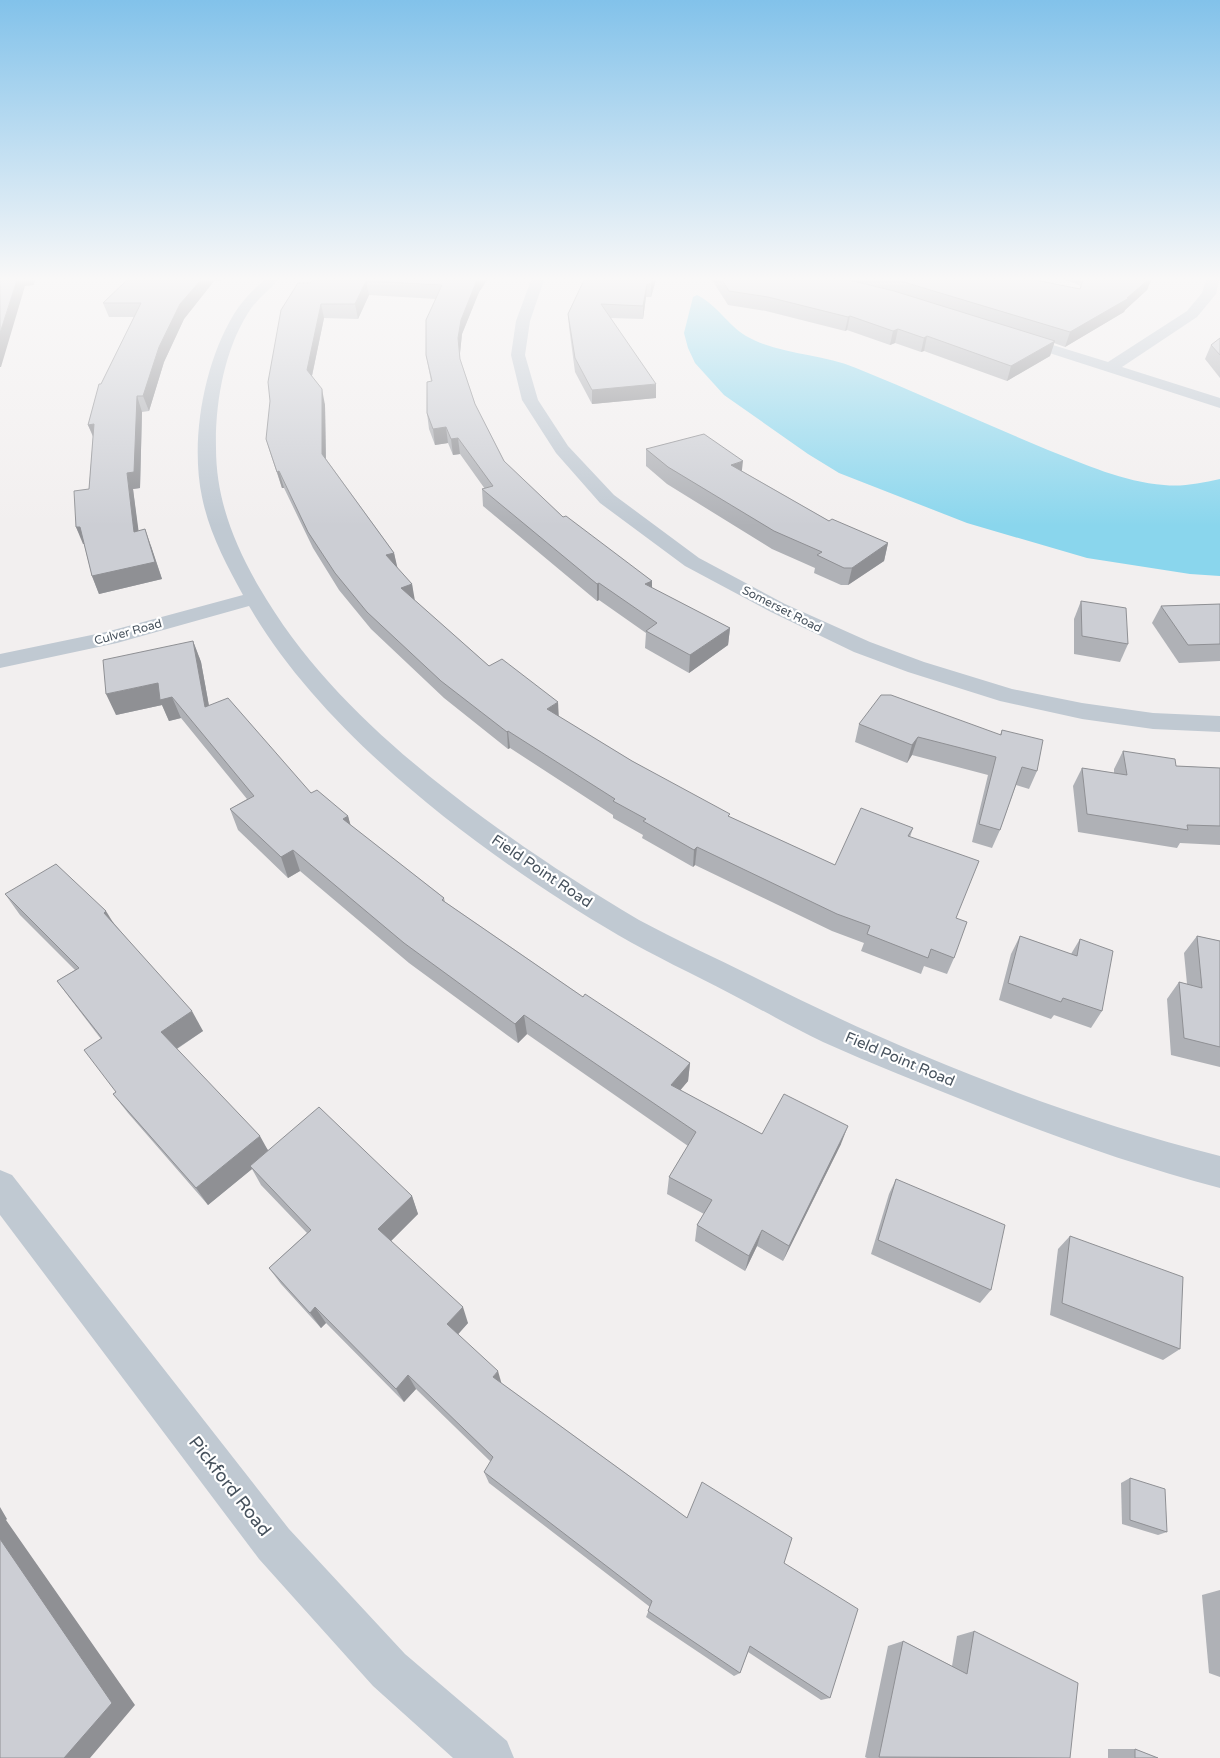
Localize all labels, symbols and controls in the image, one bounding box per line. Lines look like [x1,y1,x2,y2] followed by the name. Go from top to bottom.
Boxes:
[740,583,824,635] street label: Somerset Road
[93,616,163,648] street label: Culver Road
[488,831,596,911] street label: Field Point Road
[842,1028,958,1090] street label: Field Point Road
[184,1432,276,1540] street label: Pickford Road

